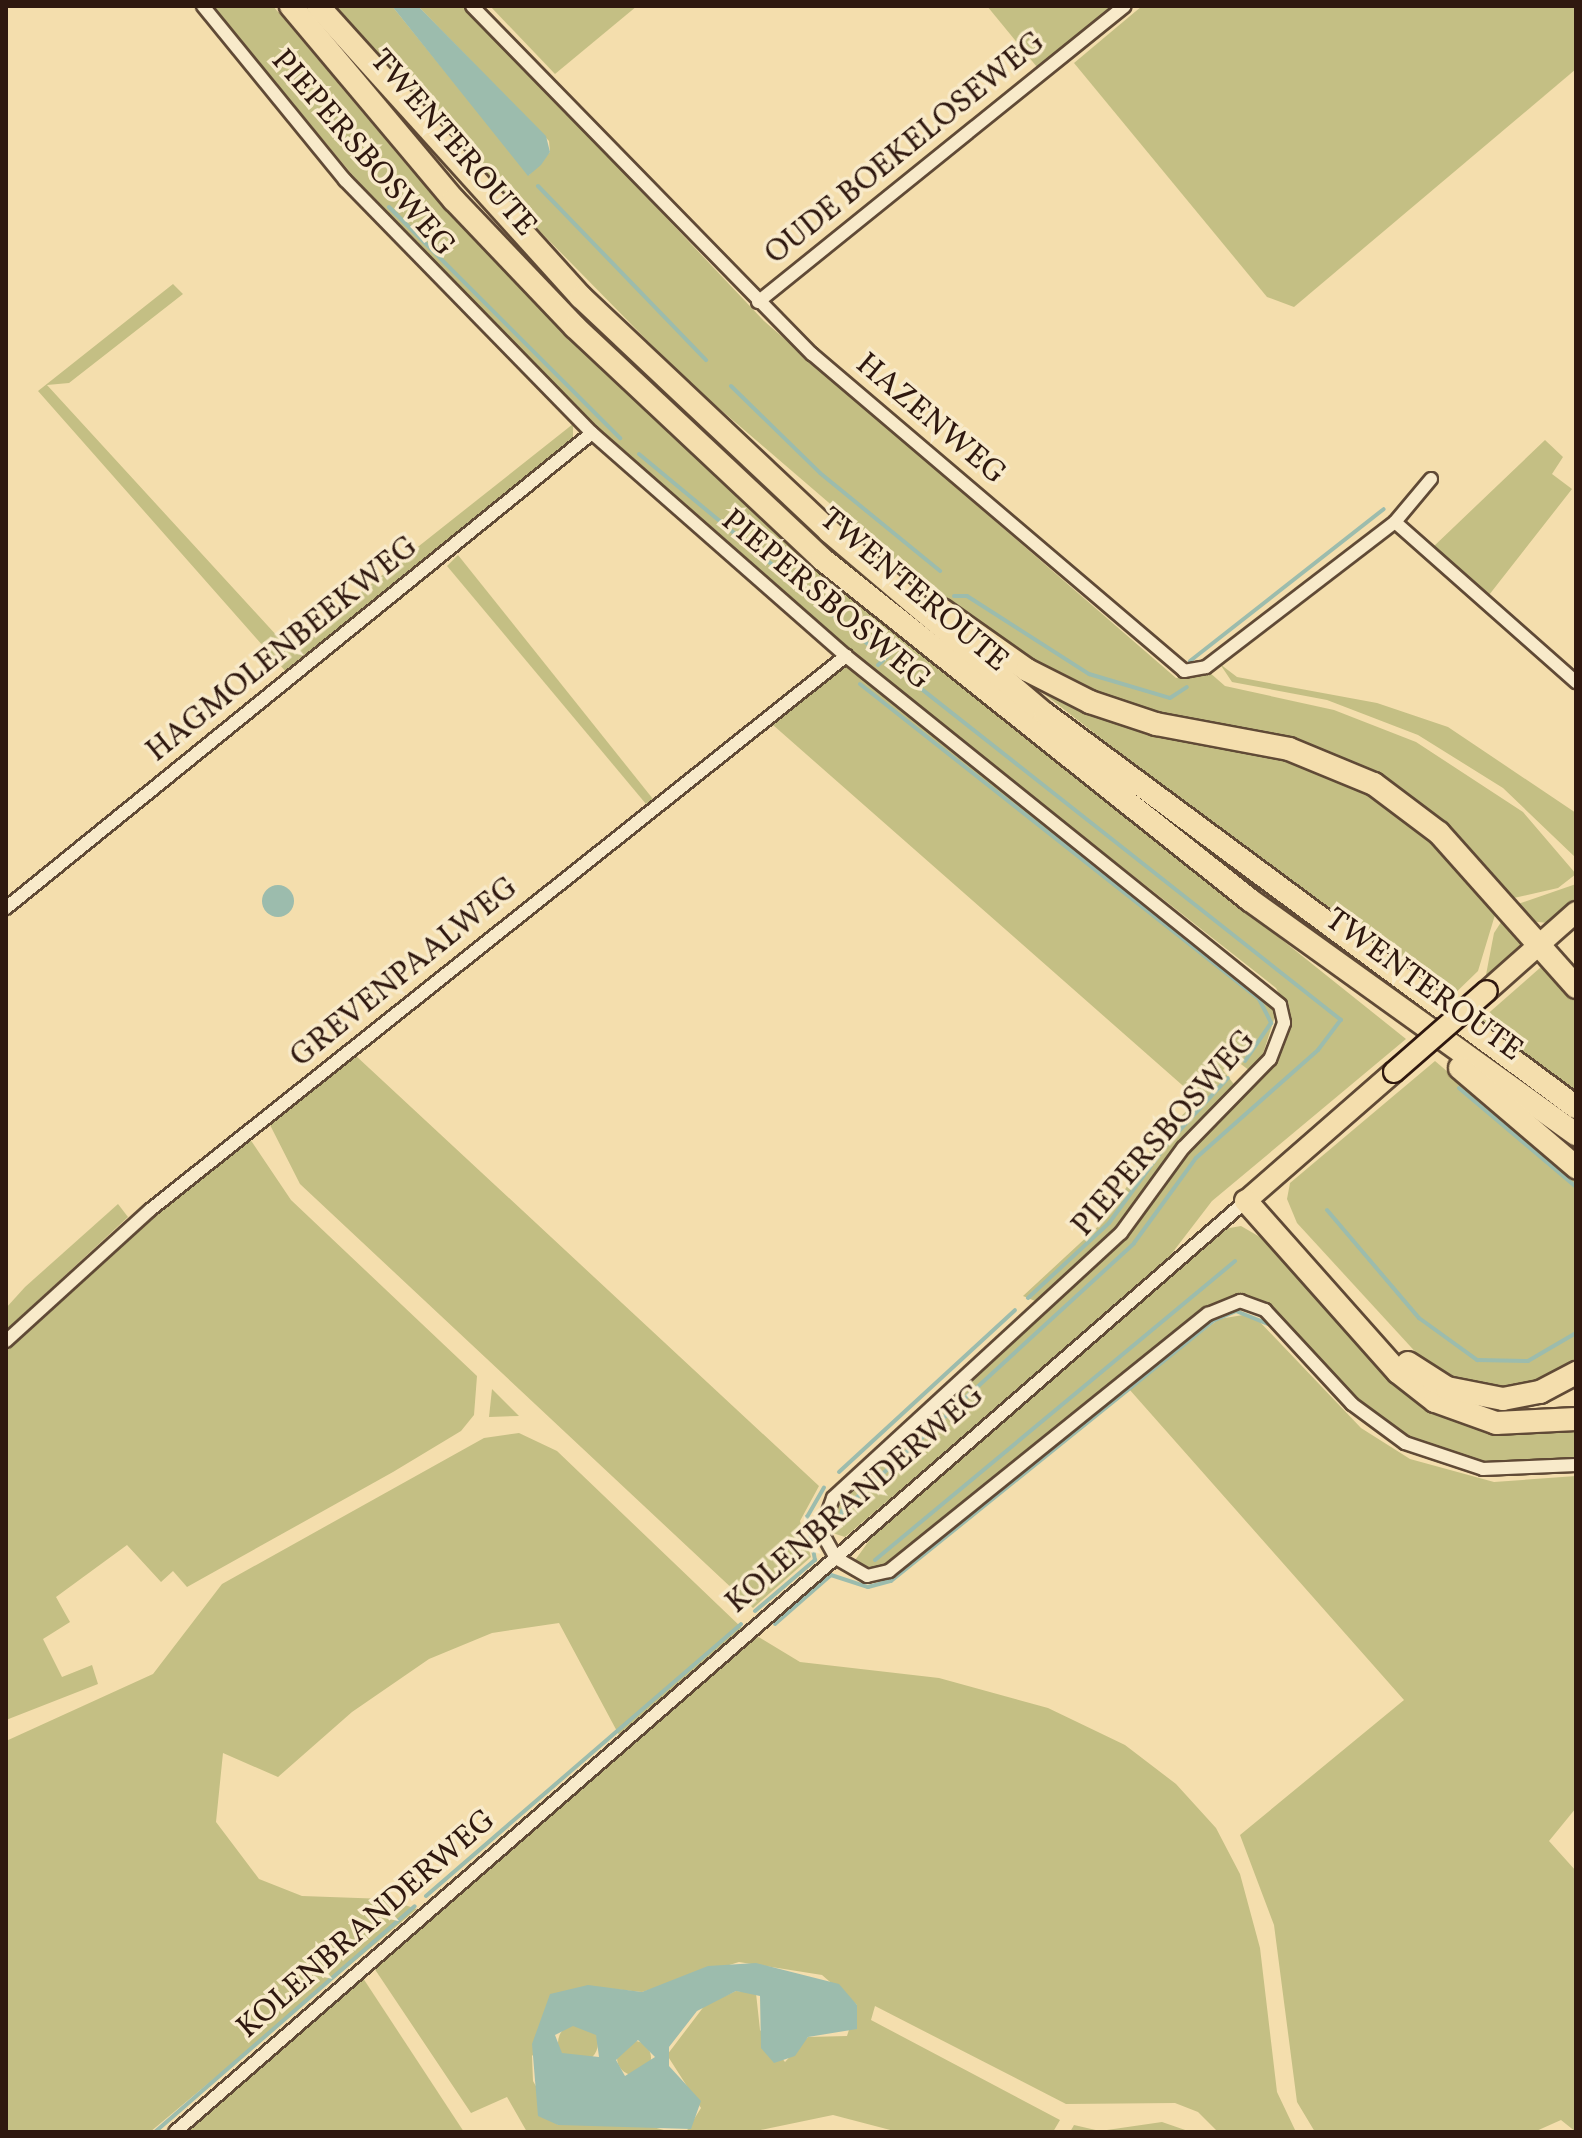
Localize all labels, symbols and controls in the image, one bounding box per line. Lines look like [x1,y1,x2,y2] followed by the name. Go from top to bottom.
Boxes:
[758,24,1054,274] street label: OUDE BOEKELOSEWEG
[262,43,462,265] street label: PIEPERSBOSWEG
[360,43,544,245] street label: TWENTEROUTE
[847,346,1013,494] street label: HAZENWEG
[811,501,1015,681] street label: TWENTEROUTE
[712,502,938,700] street label: PIEPERSBOSWEG
[139,529,427,771] street label: HAGMOLENBEEKWEG
[284,869,526,1077] street label: GREVENPAALWEG
[1317,901,1529,1071] street label: TWENTEROUTE
[1065,1023,1265,1245] street label: PIEPERSBOSWEG
[719,1377,993,1623] street label: KOLENBRANDERWEG
[230,1802,504,2048] street label: KOLENBRANDERWEG

